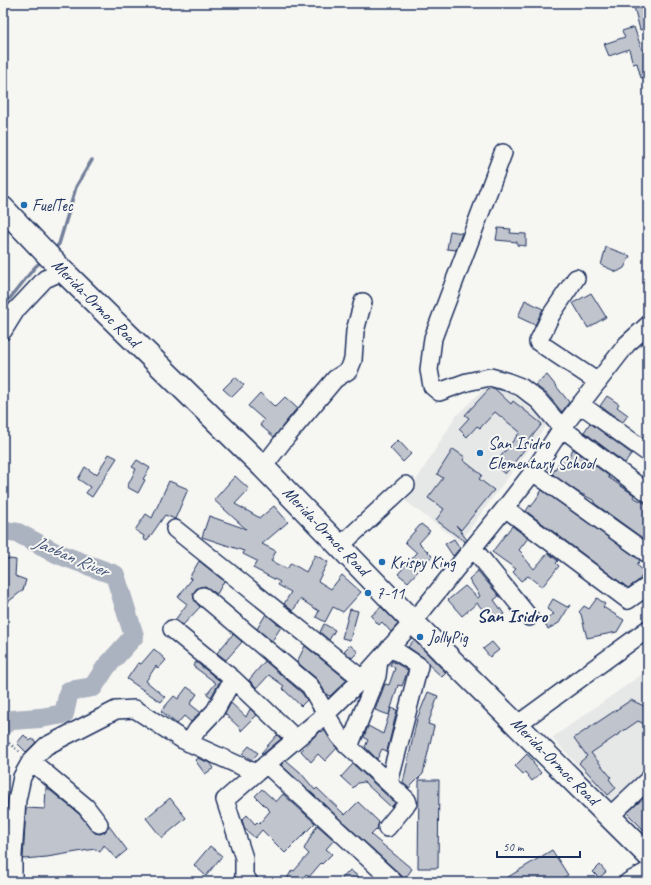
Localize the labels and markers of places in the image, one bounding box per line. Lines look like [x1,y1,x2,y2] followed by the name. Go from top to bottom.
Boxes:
[32,195,74,216] place label: FuelTec
[19,200,29,210] marker: FuelTec
[488,433,597,474] place label: San Isidro Elementary School
[475,448,485,458] marker: San Isidro Elementary School
[390,552,456,573] place label: Krispy King
[377,557,387,567] marker: Krispy King
[376,583,406,604] place label: 7-11
[363,588,373,598] marker: 7-11
[427,627,469,648] place label: JollyPig
[415,632,425,642] marker: JollyPig

